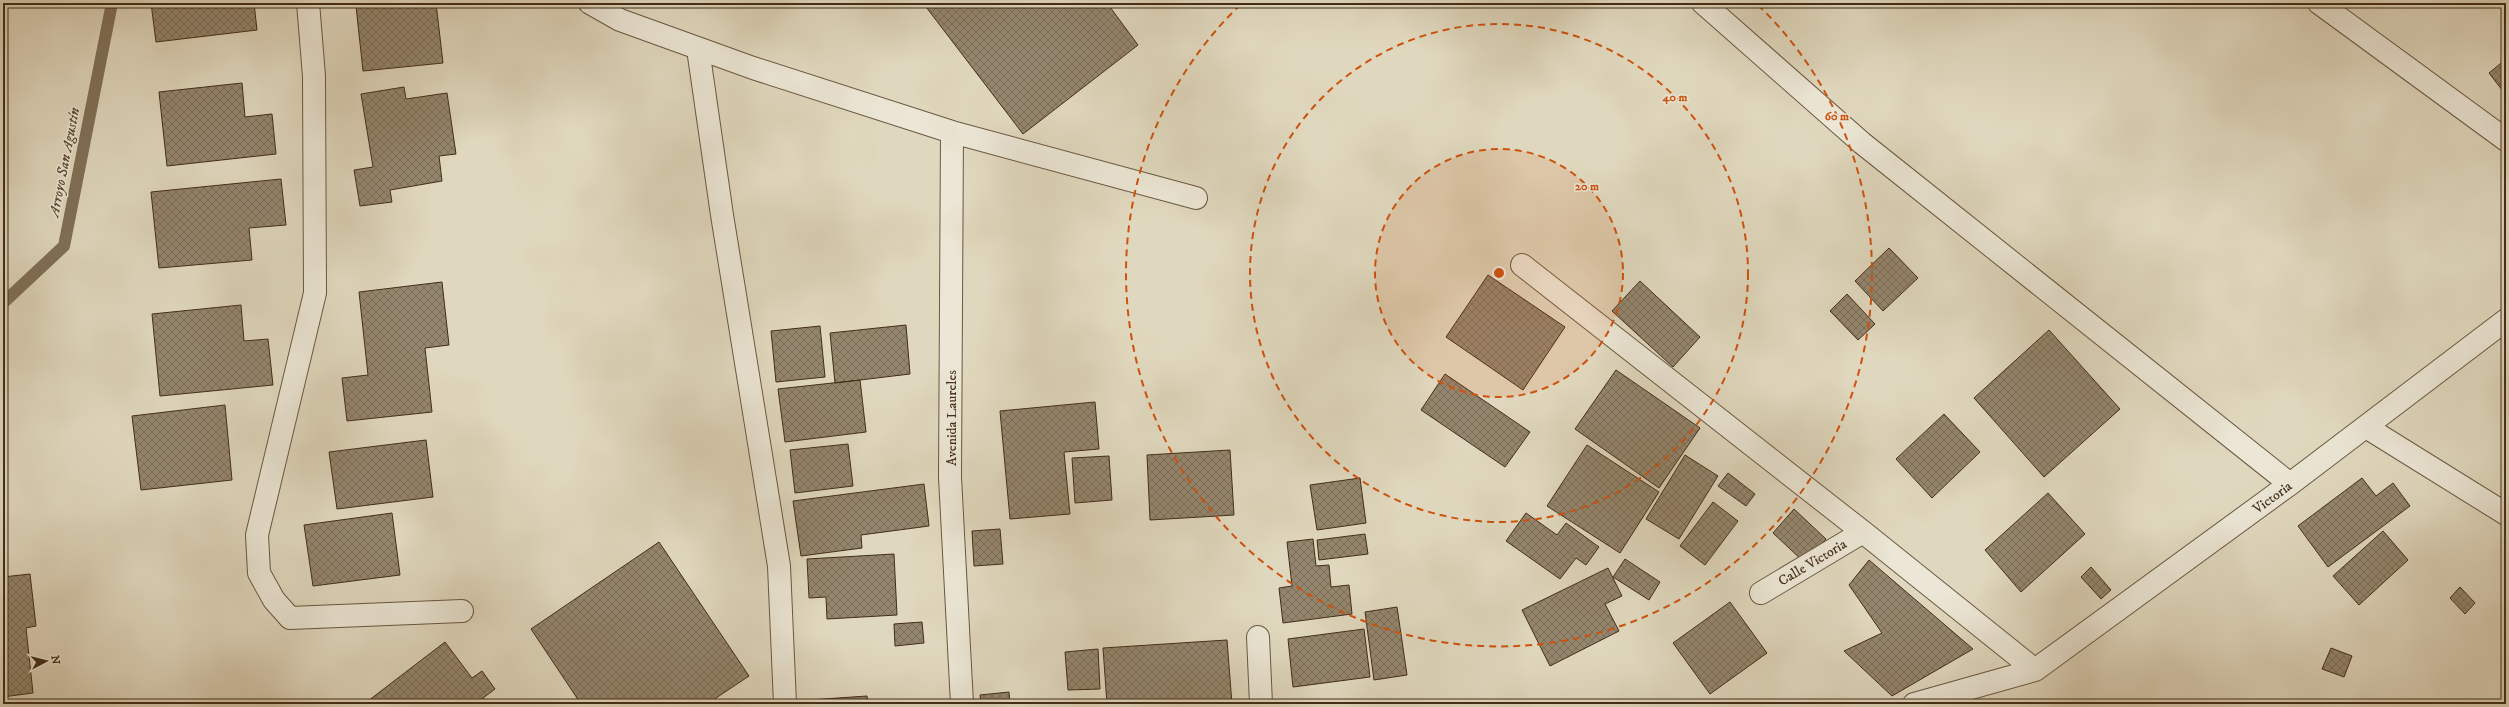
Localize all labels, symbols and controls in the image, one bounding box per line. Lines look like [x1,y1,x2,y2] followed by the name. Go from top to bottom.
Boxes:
[1662,90,1687,105] text: 40 m
[44,105,84,220] water label: Arroyo San Agustín
[1825,109,1849,124] text: 60 m
[1575,179,1599,194] text: 20 m
[1492,266,1506,280] centre of rings
[943,370,961,466] street label: Avenida Laureles
[2249,477,2296,519] street label: Victoria
[1775,535,1850,590] street label: Calle Victoria
[26,641,66,681] north arrow
[47,655,62,665] text: N

